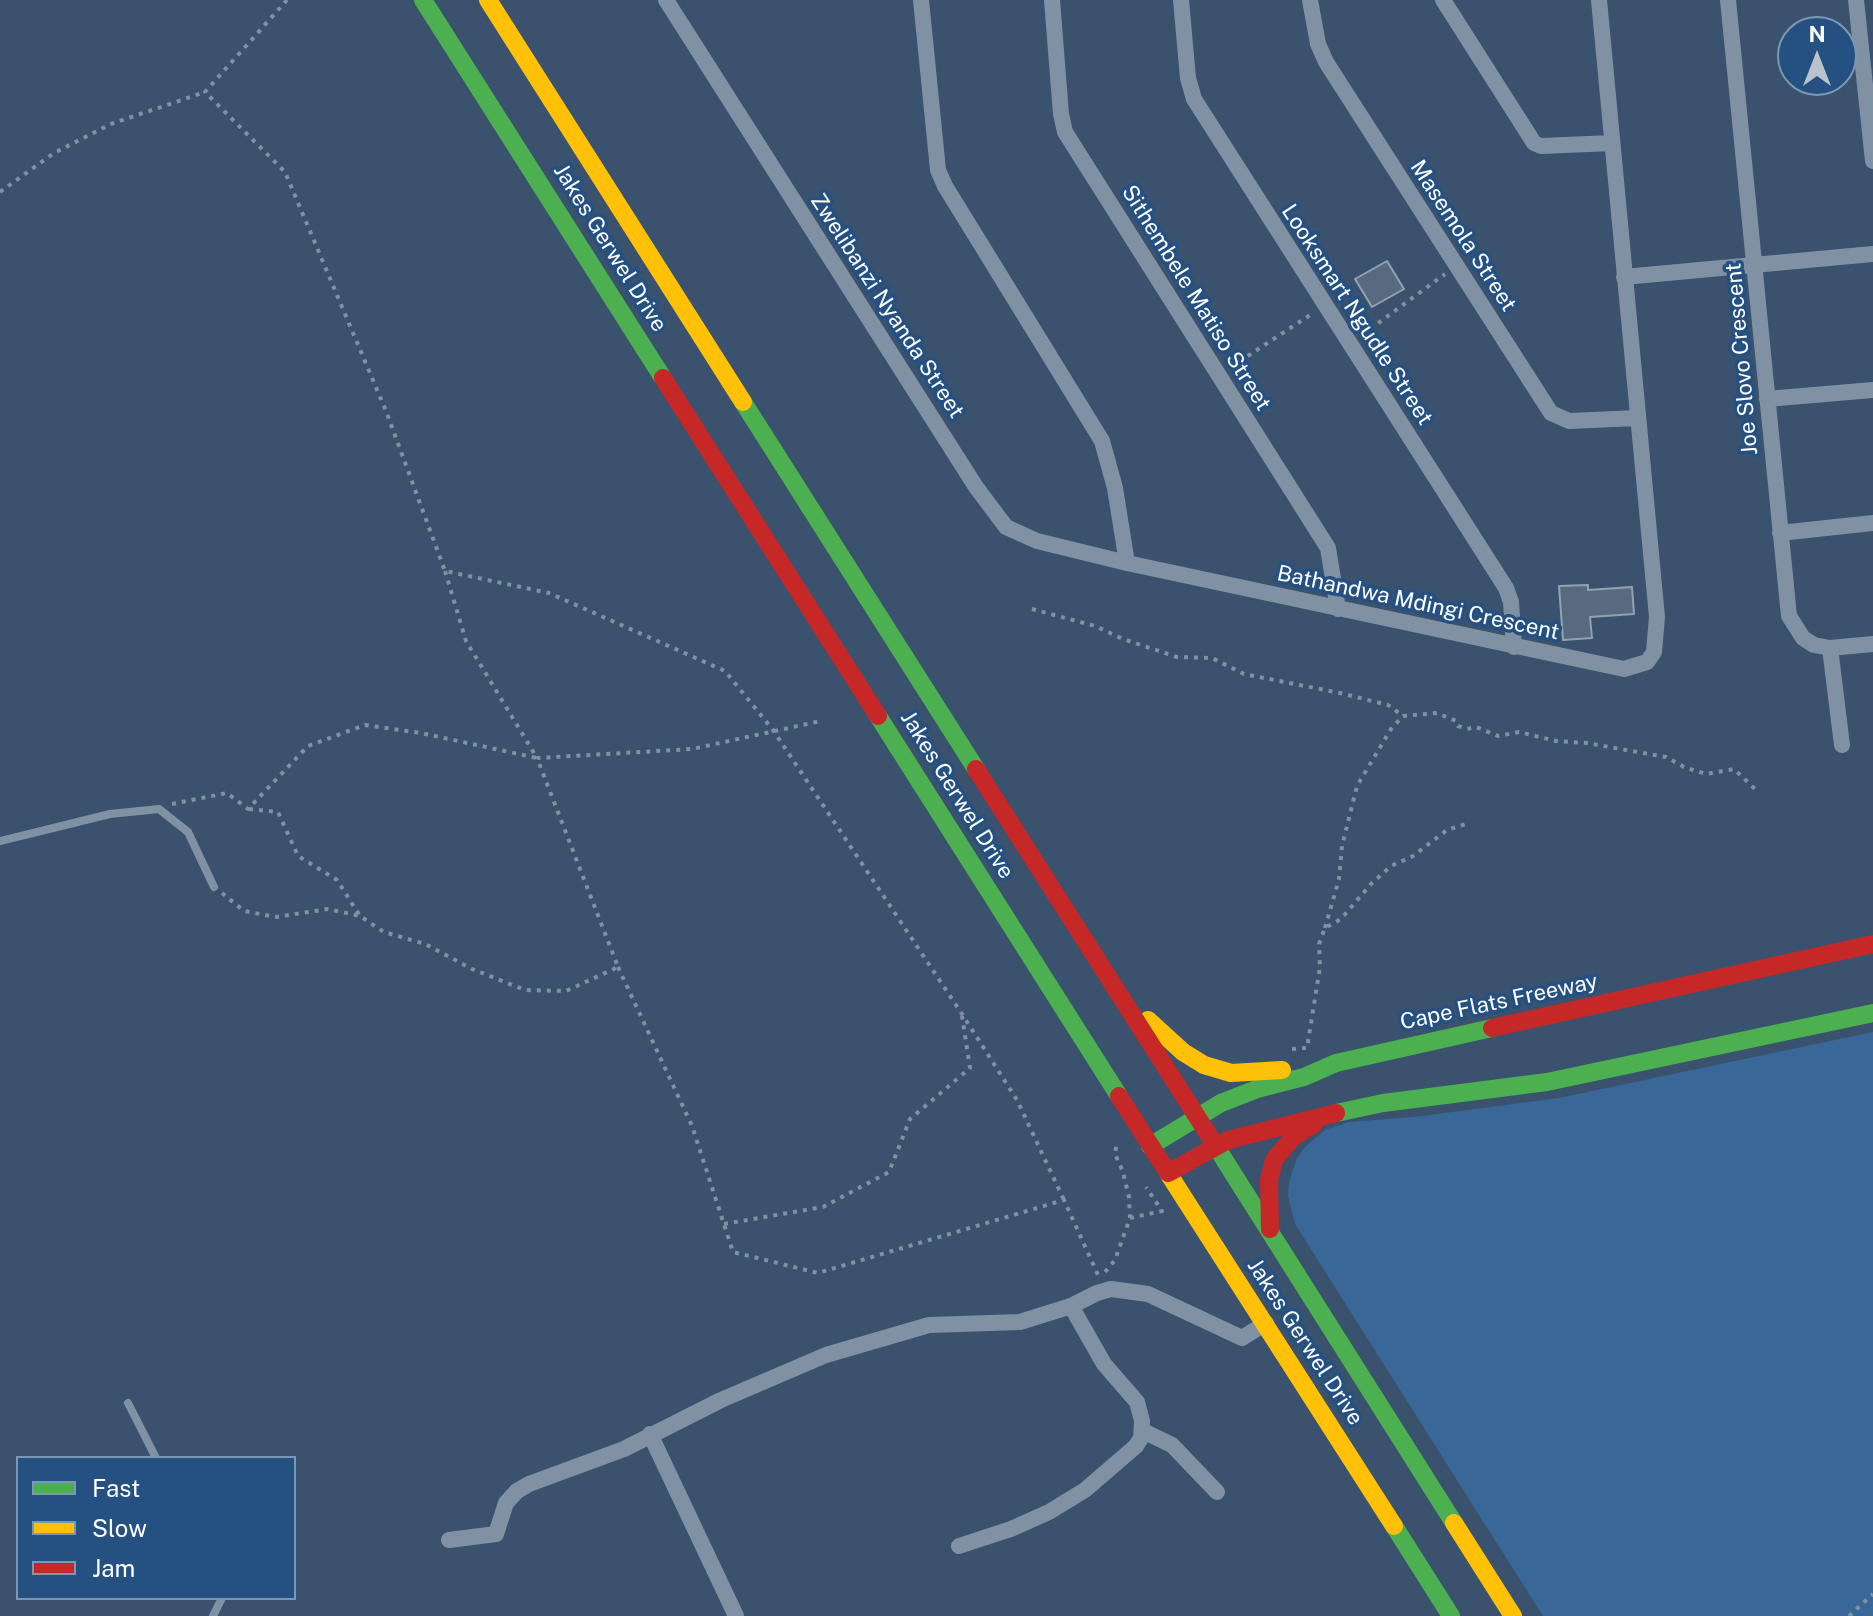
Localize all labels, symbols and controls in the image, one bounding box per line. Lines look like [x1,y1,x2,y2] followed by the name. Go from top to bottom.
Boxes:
[1777,16,1857,96] north arrow
[1808,21,1826,47] text: N
[1404,155,1522,317] street label: Masemola Street
[548,159,672,337] street label: Jakes Gerwel Drive
[1116,180,1276,416] street label: Sithembele Matiso Street
[805,189,969,423] street label: Zwelibanzi Nyanda Street
[1276,200,1438,430] street label: Looksmart Ngudle Street
[1720,262,1764,456] street label: Joe Slovo Crescent
[1275,560,1561,646] street label: Bathandwa Mdingi Crescent
[895,706,1019,884] street label: Jakes Gerwel Drive
[1398,968,1600,1036] street label: Cape Flats Freeway
[1241,1254,1369,1430] street label: Jakes Gerwel Drive
[16,1456,296,1600] legend
[92,1474,140,1502] text: Fast
[92,1514,147,1542] text: Slow
[92,1554,135,1582] text: Jam

